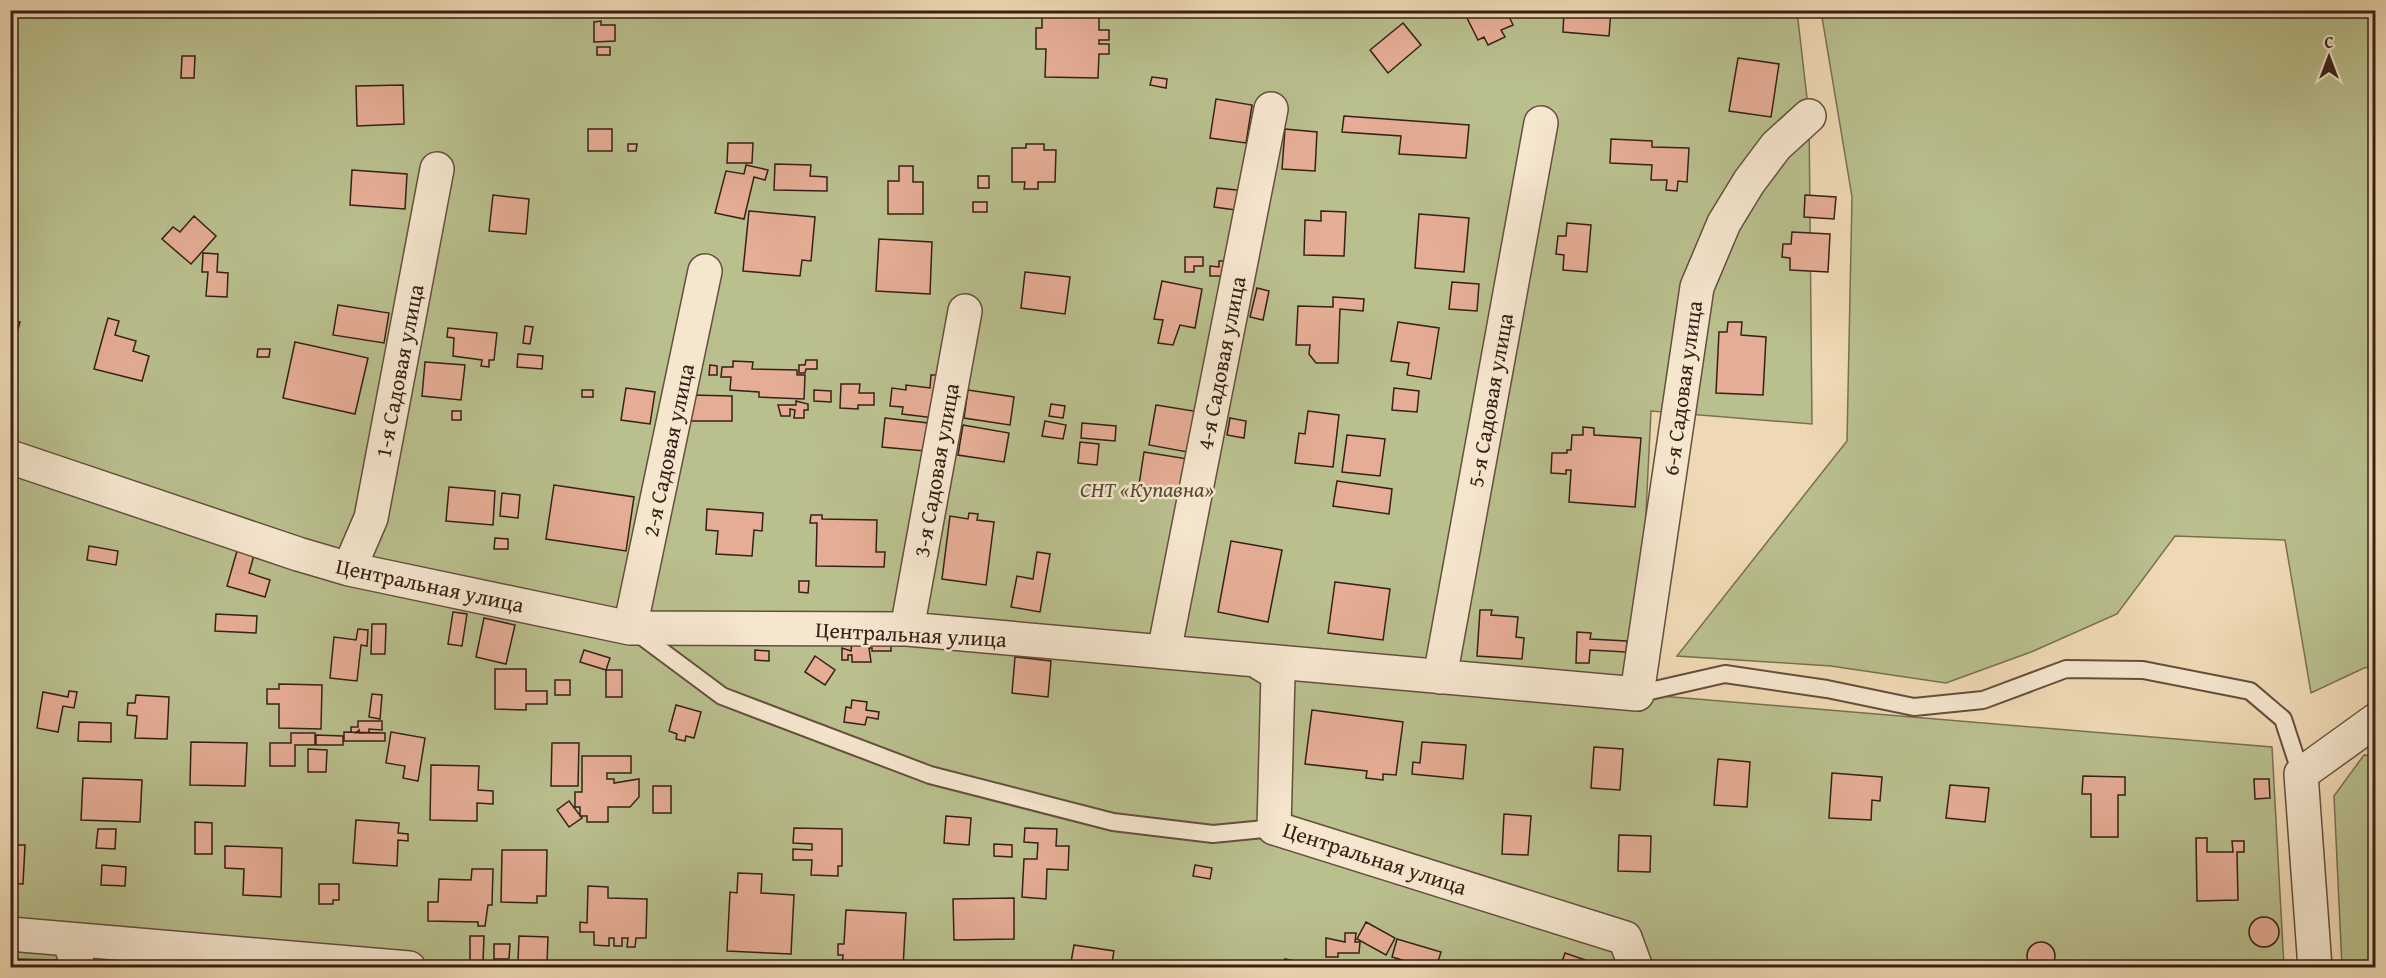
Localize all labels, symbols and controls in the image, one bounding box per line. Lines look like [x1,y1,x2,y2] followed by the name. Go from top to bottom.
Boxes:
[2299,27,2359,87] north arrow
[2324,30,2334,54] text: С
[1188,273,1254,453] street label: 4-я Садовая улица
[366,281,432,461] street label: 1-я Садовая улица
[1654,298,1710,478] street label: 6-я Садовая улица
[1459,310,1521,490] street label: 5-я Садовая улица
[634,360,702,540] street label: 2-я Садовая улица
[905,380,967,560] street label: 3-я Садовая улица
[1080,473,1214,505] park label: СНТ «Купавна»
[333,549,527,621] street label: Центральная улица
[815,613,1008,655] street label: Центральная улица
[1279,813,1471,903] street label: Центральная улица

